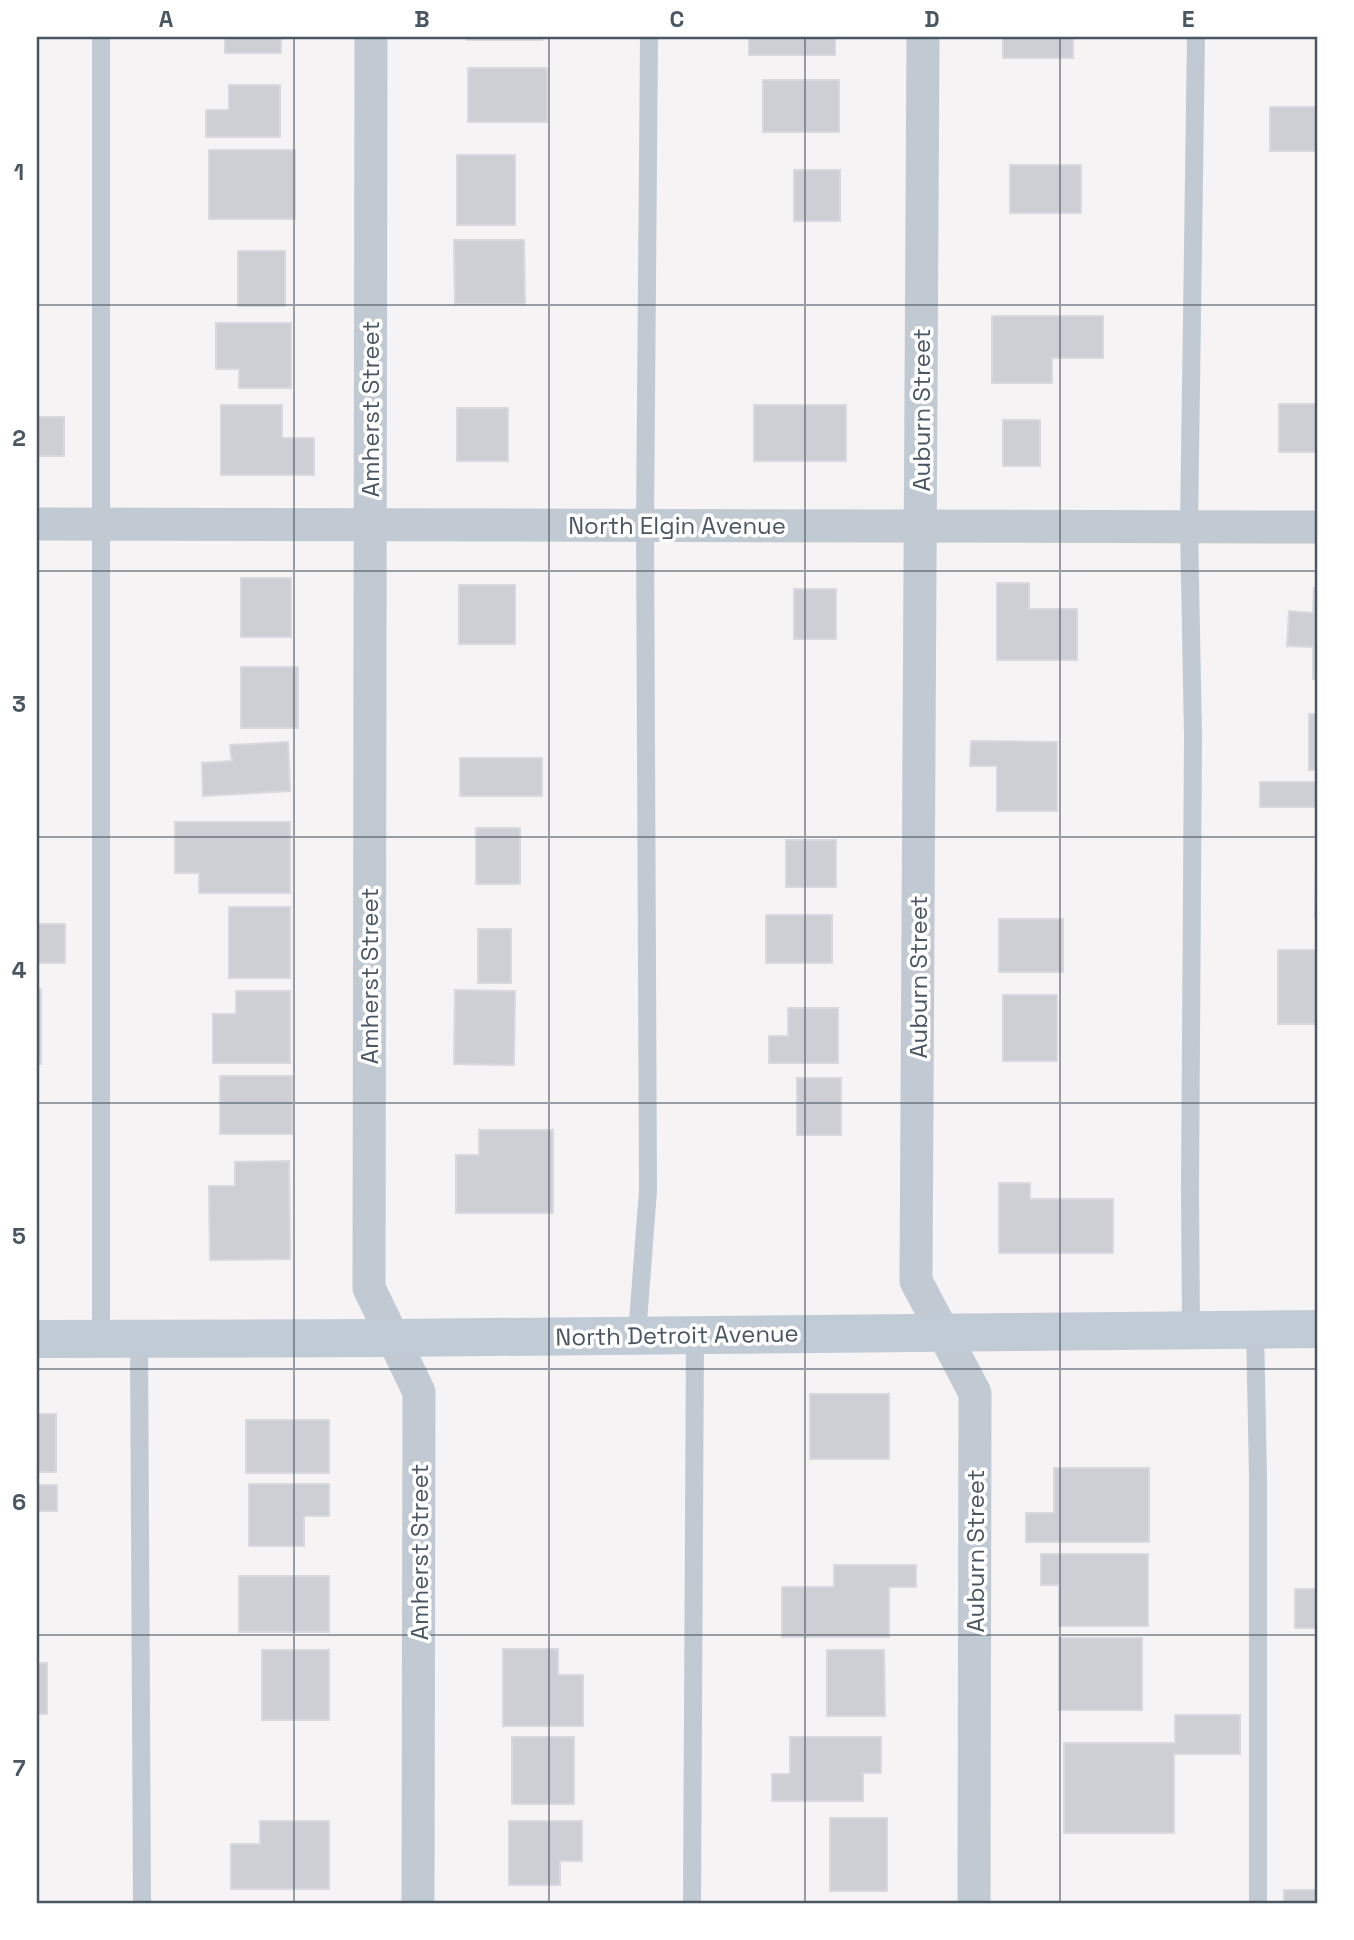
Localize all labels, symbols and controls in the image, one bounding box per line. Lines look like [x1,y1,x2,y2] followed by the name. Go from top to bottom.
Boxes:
[159,4,174,34] text: A
[414,4,430,34] text: B
[670,4,684,34] text: C
[924,4,940,34] text: D
[1182,4,1194,34] text: E
[14,157,24,187] text: 1
[355,321,386,497] street label: Amherst Street
[906,328,937,492] street label: Auburn Street
[12,423,26,453] text: 2
[568,510,786,541] street label: North Elgin Avenue
[12,689,26,719] text: 3
[354,888,385,1064] street label: Amherst Street
[903,895,934,1059] street label: Auburn Street
[12,955,27,985] text: 4
[12,1221,26,1251] text: 5
[555,1317,799,1353] street label: North Detroit Avenue
[404,1464,435,1640] street label: Amherst Street
[960,1469,991,1633] street label: Auburn Street
[12,1487,26,1517] text: 6
[13,1753,26,1783] text: 7

